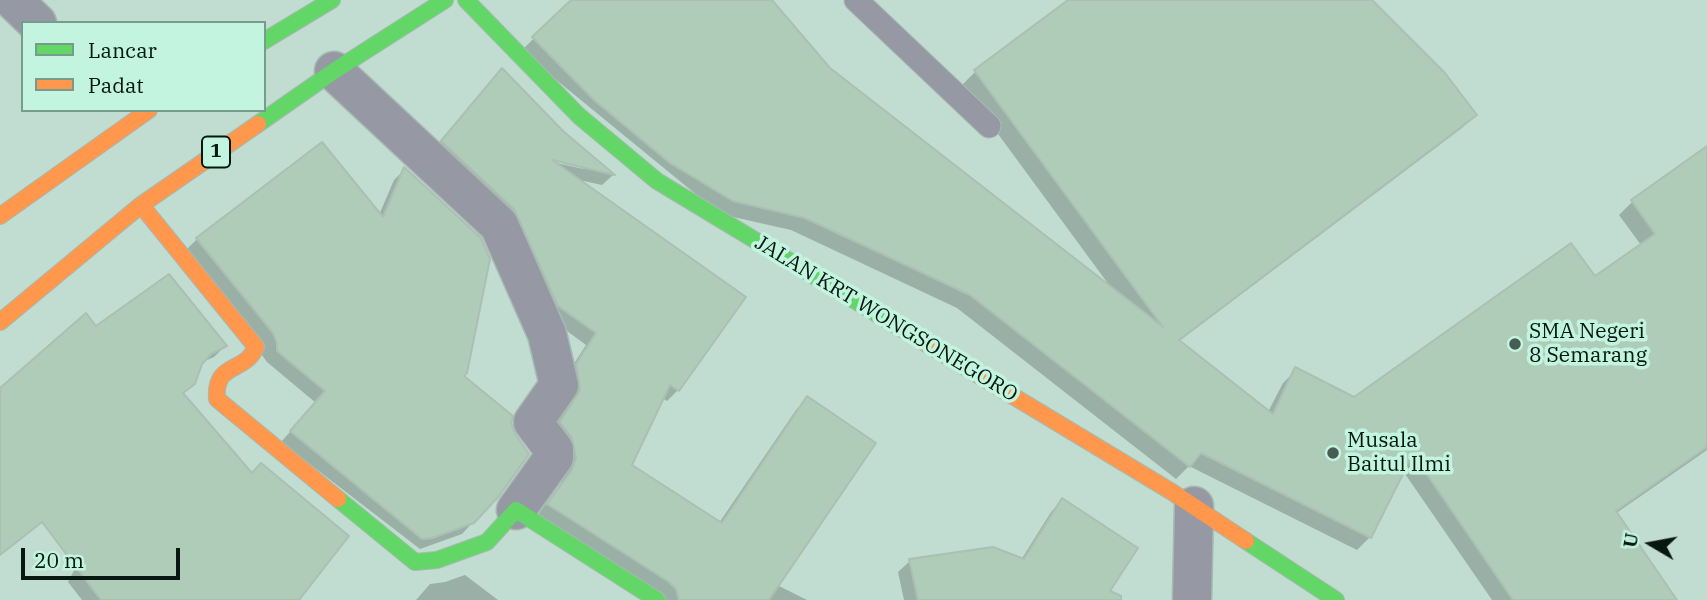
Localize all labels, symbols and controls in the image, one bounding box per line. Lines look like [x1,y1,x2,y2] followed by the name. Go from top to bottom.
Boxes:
[21,21,266,112] legend
[88,36,157,64] text: Lancar
[88,71,144,99] text: Padat
[202,136,230,168] road number: 1
[750,230,1022,408] street label: JALAN KRT WONGSONEGORO
[1529,319,1647,369] place label: SMA Negeri 8 Semarang
[1507,336,1523,352] marker: SMA Negeri 8 Semarang
[1347,428,1451,478] place label: Musala Baitul Ilmi
[1325,445,1341,461] marker: Musala Baitul Ilmi
[1616,509,1686,579] north arrow
[1617,531,1643,550] text: U
[24,534,184,578] scale bar
[34,546,84,574] text: 20 m

